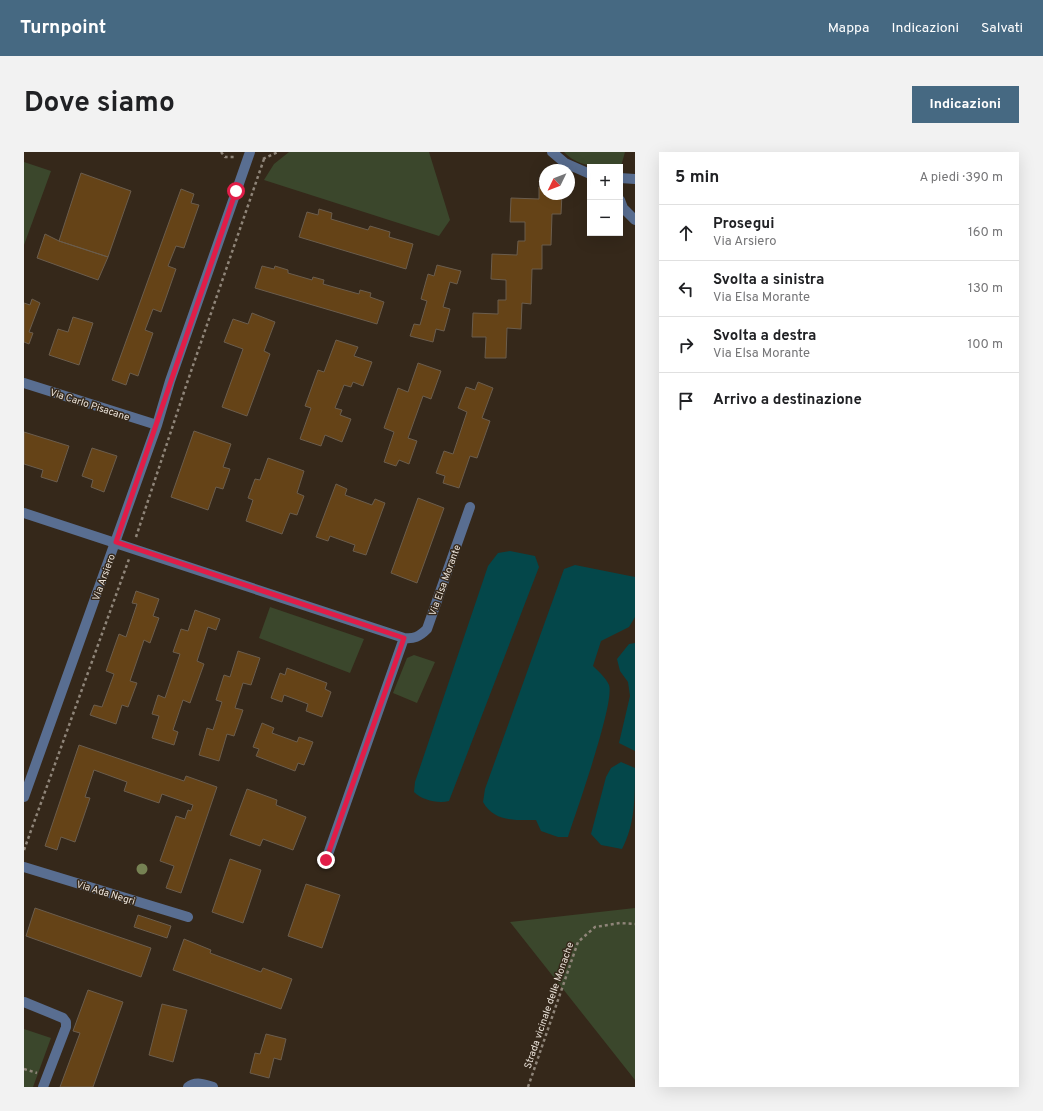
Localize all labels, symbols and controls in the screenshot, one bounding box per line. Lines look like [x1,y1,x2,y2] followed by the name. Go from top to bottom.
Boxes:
[20,16,106,40] text: Turnpoint
[828,20,869,37] text: Mappa
[891,20,959,37] text: Indicazioni
[981,20,1023,37] text: Salvati
[24,86,175,122] text: Dove siamo
[912,86,1019,123] button: Indicazioni
[539,164,575,200] north arrow
[587,164,623,236] map controls
[587,164,623,200] button: +
[675,167,719,189] text: 5 min
[919,170,1003,186] text: A piedi · 390 m
[227,182,245,200] route start
[587,200,623,236] button: −
[713,215,774,234] text: Prosegui
[675,222,697,244] icon: ahead
[968,225,1003,241] text: 160 m
[713,234,776,250] text: Via Arsiero
[713,271,824,290] text: Svolta a sinistra
[675,278,697,300] icon: left
[968,281,1003,297] text: 130 m
[713,290,810,306] text: Via Elsa Morante
[713,327,816,346] text: Svolta a destra
[675,334,697,356] icon: right
[967,337,1003,353] text: 100 m
[713,346,810,362] text: Via Elsa Morante
[48,386,131,424] street label: Via Carlo Pisacane
[675,390,697,412] icon: arrive
[713,391,862,410] text: Arrivo a destinazione
[427,543,464,618] street label: Via Elsa Morante
[90,552,119,603] street label: Via Arsiero
[317,851,335,869] route end
[75,878,137,909] street label: Via Ada Negri
[522,941,577,1070] street label: Strada vicinale delle Monache

